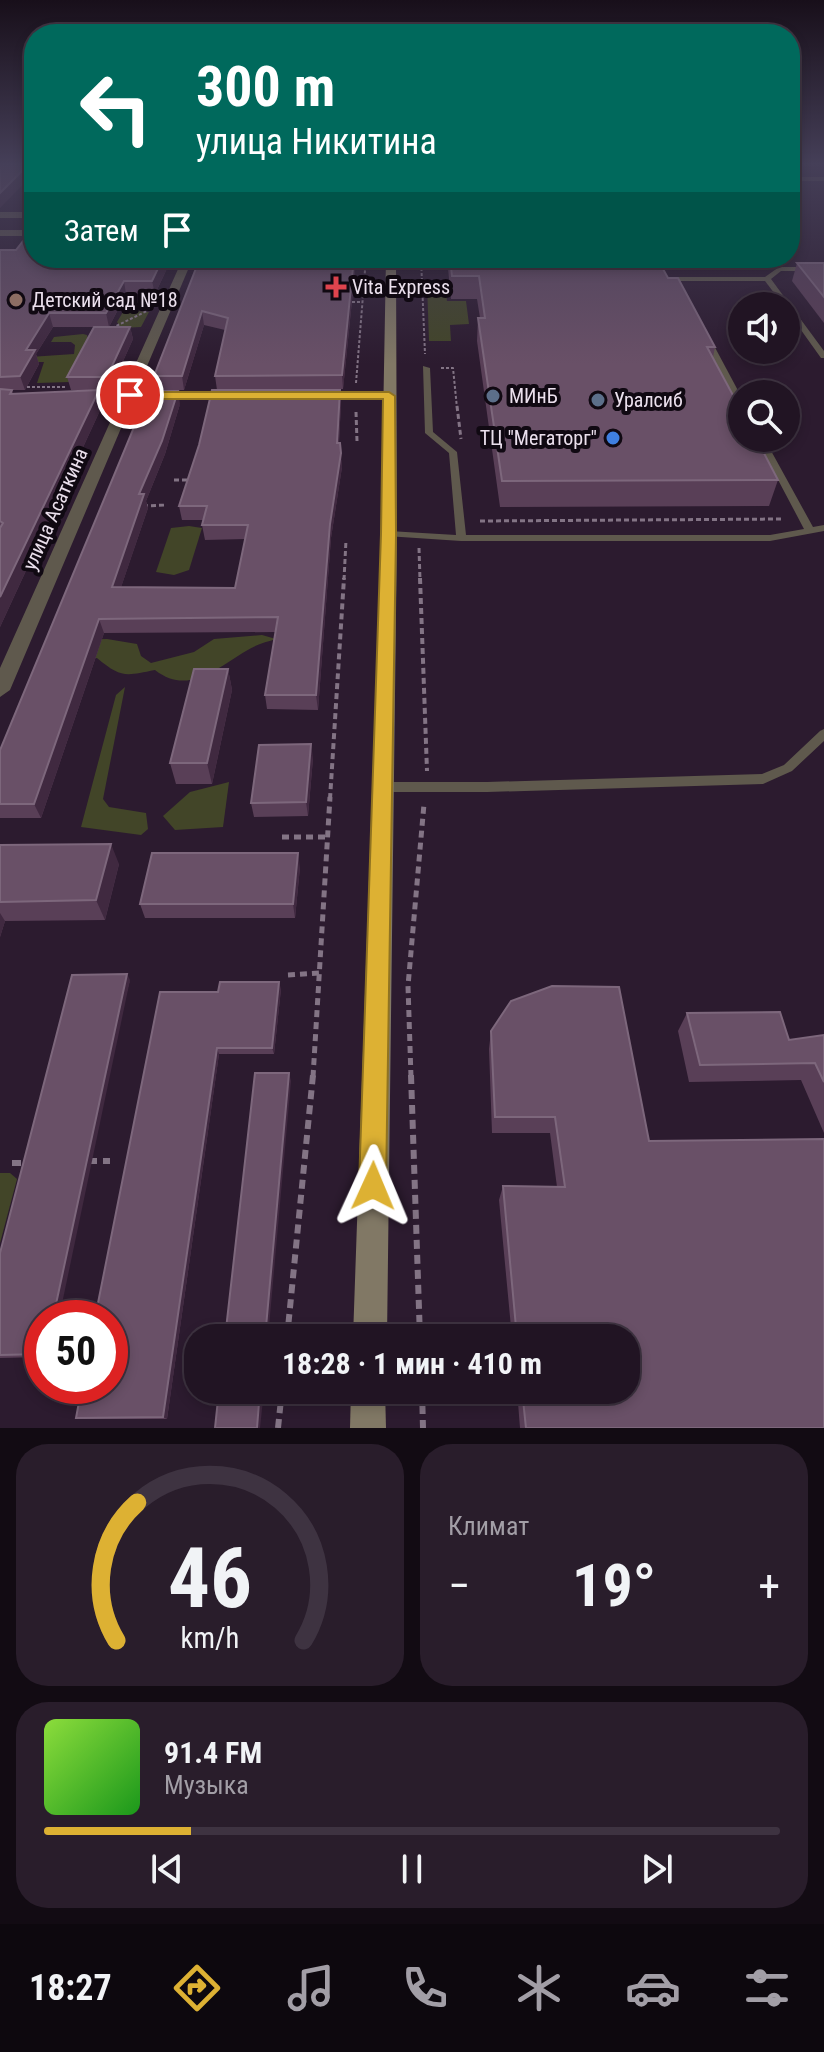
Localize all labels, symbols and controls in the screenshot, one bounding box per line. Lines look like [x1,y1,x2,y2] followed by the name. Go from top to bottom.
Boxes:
[196,54,335,120] text: 300 m
[64,56,168,160] icon: left
[196,121,437,163] text: улица Никитина
[155,208,199,252] icon: arrive
[64,213,139,248] text: Затем
[352,275,450,299] place label: Vita Express
[327,278,345,296] marker: Vita Express
[32,288,178,312] place label: Детский сад №18
[7,291,25,309] marker: Детский сад №18
[728,292,800,452] map controls
[728,292,800,364] button: sound
[96,361,164,429] pin
[108,373,152,417] icon: arrive
[728,380,800,452] button: search
[509,384,558,408] place label: МИнБ
[484,387,502,405] marker: МИнБ
[614,388,683,412] place label: Уралсиб
[589,391,607,409] marker: Уралсиб
[480,426,597,450] place label: ТЦ "Мегаторг"
[604,429,622,447] marker: ТЦ "Мегаторг"
[17,444,93,574] street label: улица Асаткина
[331,1144,415,1228] position arrow
[24,1300,128,1404] speed limit sign: 50
[282,1346,542,1381] text: 18:28 · 1 мин · 410 m
[448,1511,529,1541] text: Климат
[168,1530,252,1627] text: 46
[572,1550,656,1621] text: 19°
[448,1560,470,1612] text: −
[758,1560,780,1612] text: +
[181,1621,239,1655] text: km/h
[164,1735,262,1770] text: 91.4 FM
[164,1770,249,1800] text: Музыка
[145,1847,189,1891] icon: previous
[390,1847,434,1891] icon: pause
[635,1847,679,1891] icon: next
[169,1960,225,2016] icon: directions
[283,1960,339,2016] icon: music
[397,1960,453,2016] icon: phone
[511,1960,567,2016] icon: climate
[625,1960,681,2016] icon: car
[739,1960,795,2016] icon: filters
[29,1967,112,2009] text: 18:27

